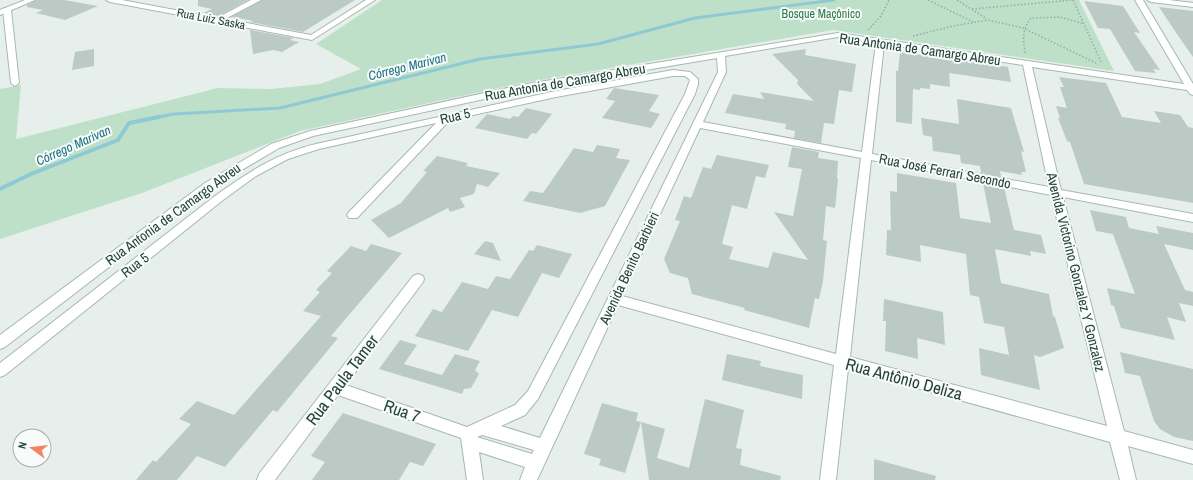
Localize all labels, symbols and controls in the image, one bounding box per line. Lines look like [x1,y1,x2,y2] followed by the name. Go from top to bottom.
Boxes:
[175,5,247,34] street label: Rua Luiz Saska
[782,6,860,22] park label: Bosque Maçônico
[838,29,1002,69] street label: Rua Antonia de Camargo Abreu
[366,49,448,84] water label: Córrego Marivan
[483,59,647,105] street label: Rua Antonia de Camargo Abreu
[438,104,472,128] street label: Rua 5
[33,121,113,169] water label: Córrego Marivan
[877,149,1013,193] street label: Rua José Ferrari Secondo
[102,159,244,269] street label: Rua Antonia de Camargo Abreu
[1042,170,1110,374] street label: Avenida Victorino Gonzalez Y Gonzalez
[595,209,663,328] street label: Avenida Benito Barbieri
[117,248,153,282] street label: Rua 5
[300,329,383,430] street label: Rua Paula Tamer
[843,352,965,405] street label: Rua Antônio Deliza
[381,393,424,428] street label: Rua 7
[12,428,52,468] north arrow
[15,440,30,450] text: N

